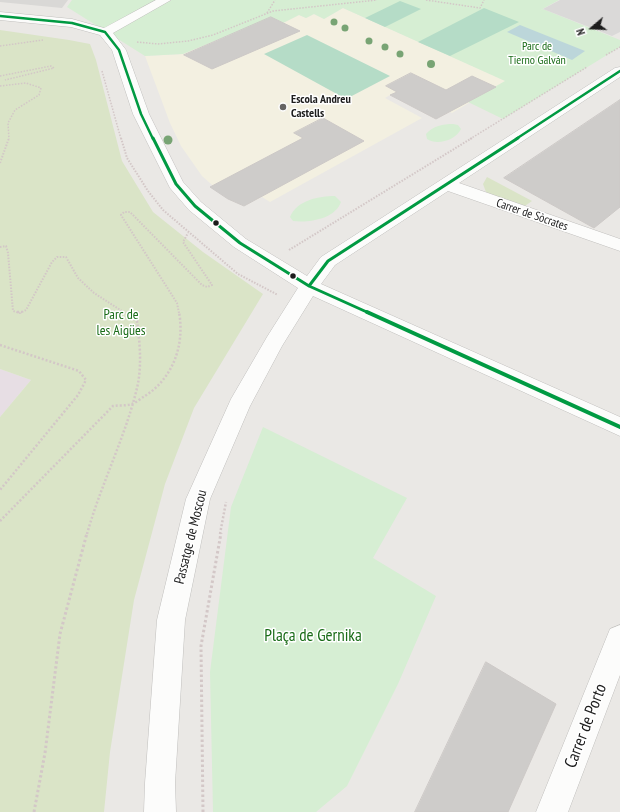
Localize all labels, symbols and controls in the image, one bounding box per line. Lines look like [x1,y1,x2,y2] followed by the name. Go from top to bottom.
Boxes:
[572,8,612,48] north arrow
[573,27,588,37] text: N
[508,40,566,68] park label: Parc de Tierno Galván
[291,93,351,121] place label: Escola Andreu Castells
[278,102,288,112] marker: Escola Andreu Castells
[494,196,570,234] street label: Carrer de Sòcrates
[211,218,221,228] unlabelled marker
[288,271,298,281] unlabelled marker
[96,307,146,340] park label: Parc de les Aigües
[171,488,211,586] street label: Passatge de Moscou
[264,626,362,646] park label: Plaça de Gernika
[561,681,611,771] street label: Carrer de Porto

